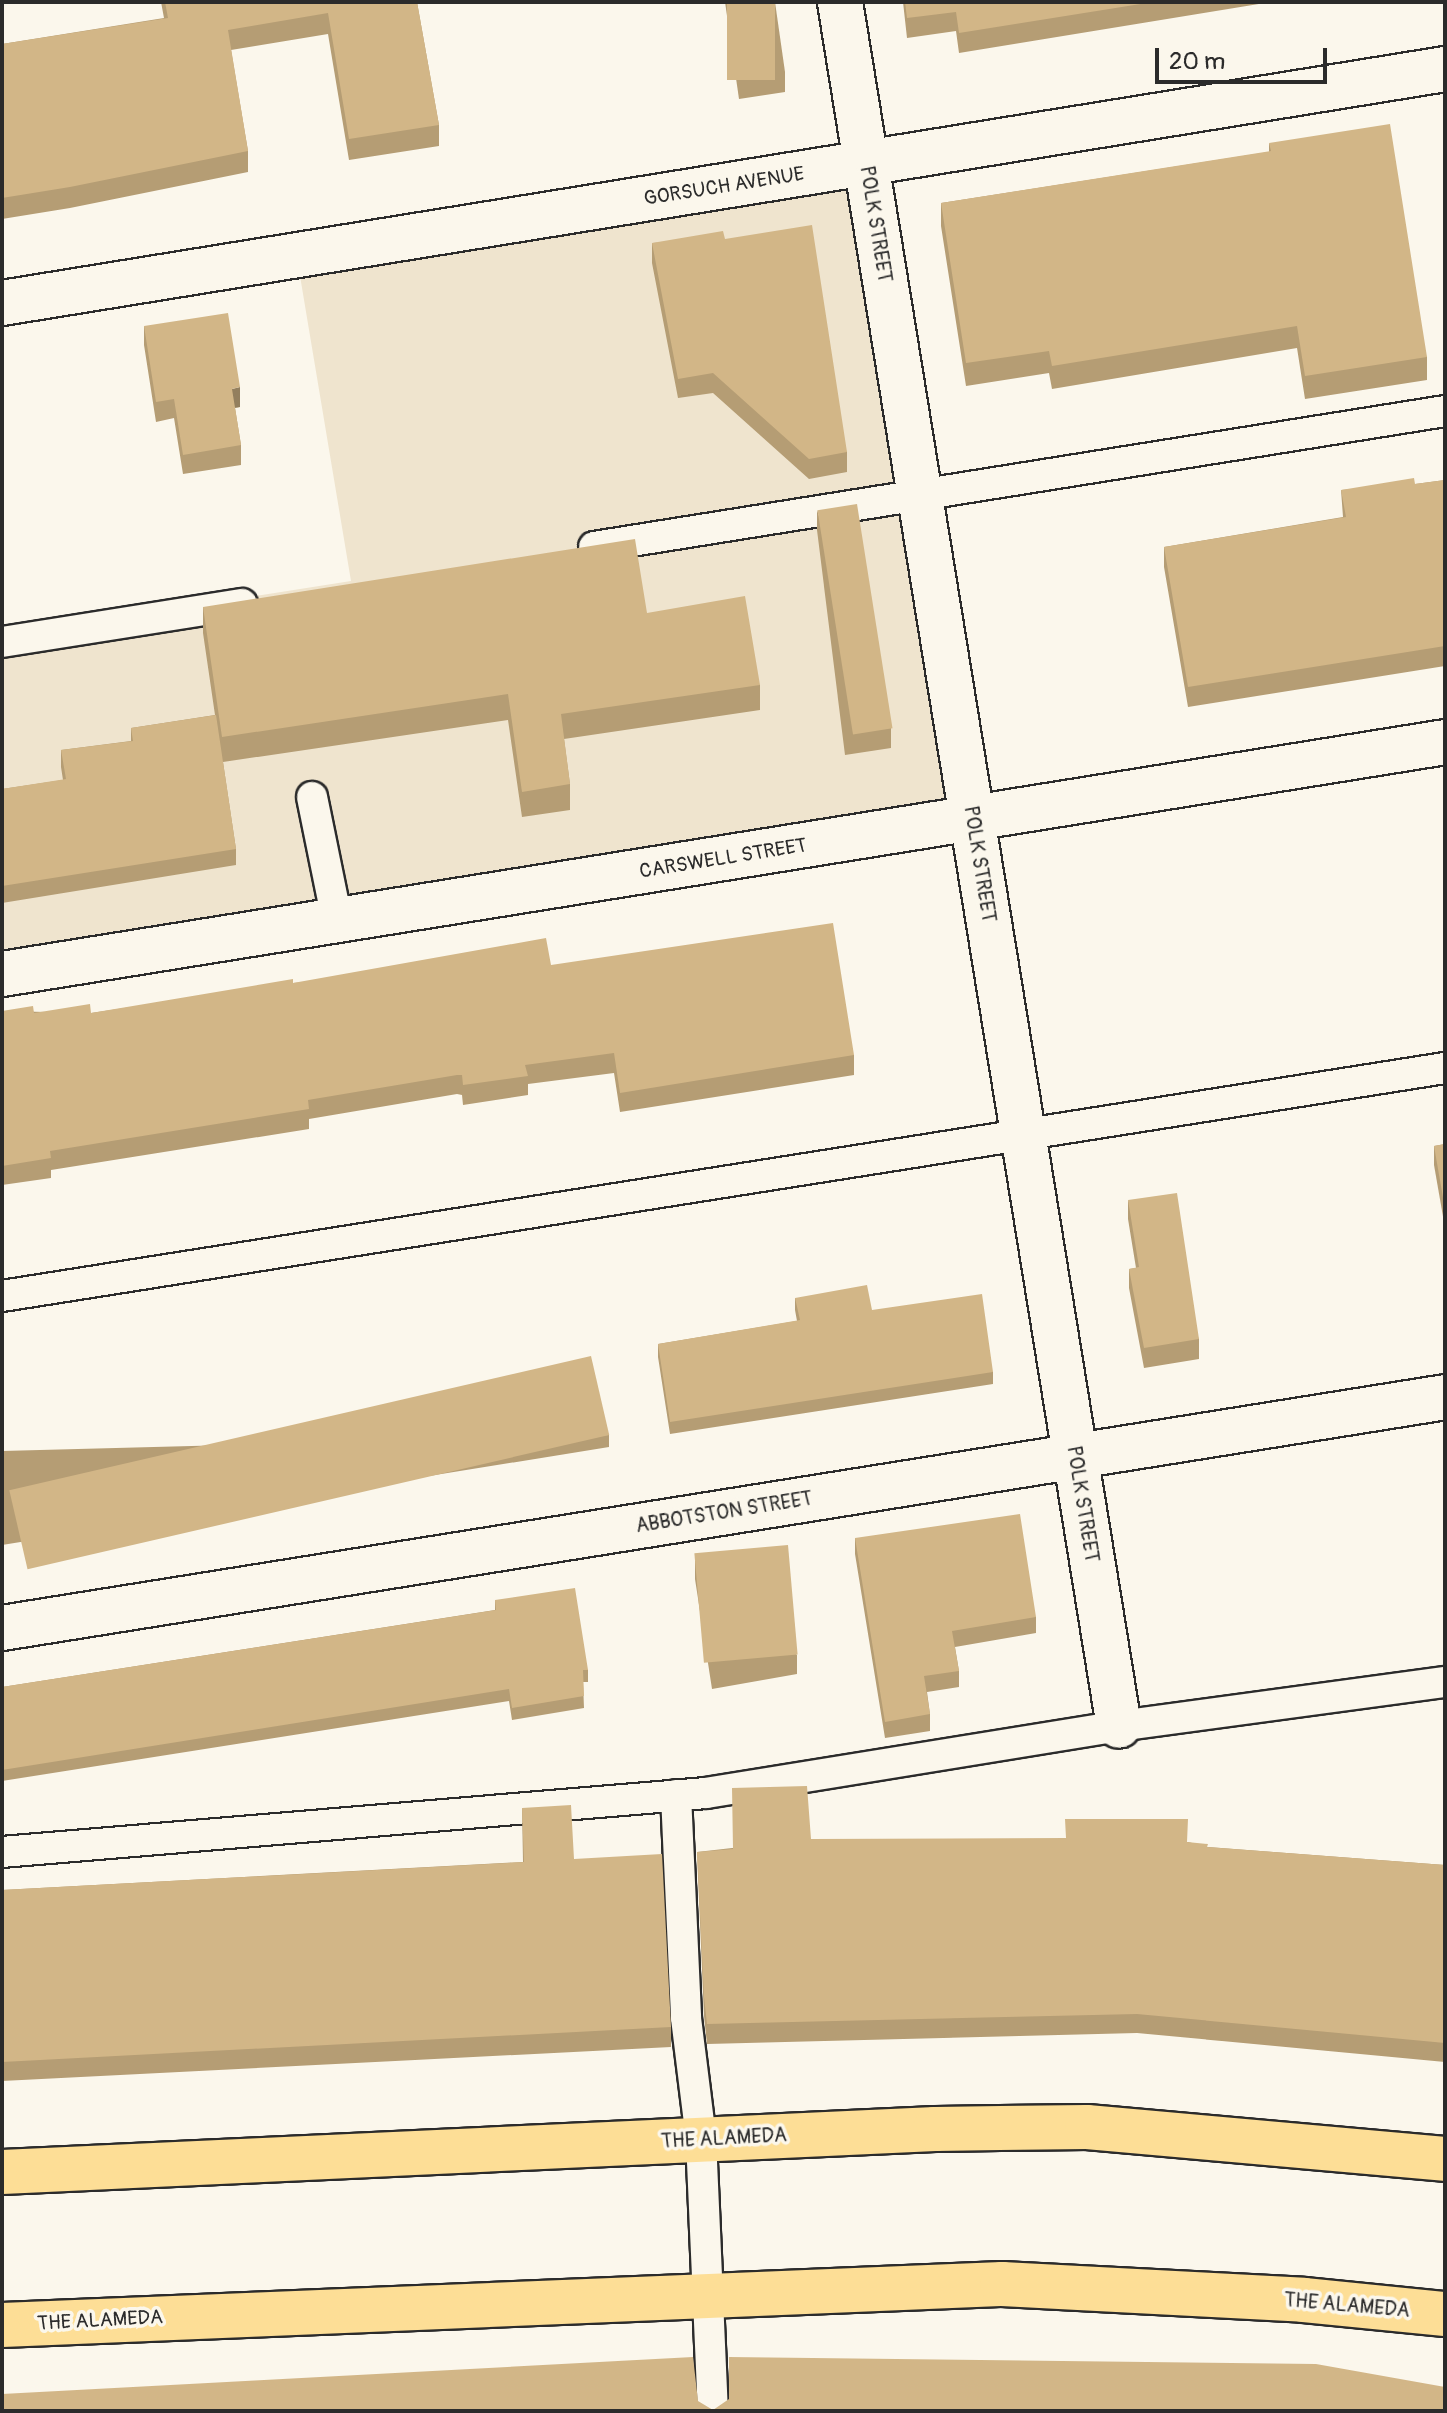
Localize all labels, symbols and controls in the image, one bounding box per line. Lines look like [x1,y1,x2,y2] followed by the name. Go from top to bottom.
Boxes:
[1159,32,1331,82] scale bar
[1169,47,1225,76] text: 20 m
[642,161,806,211] street label: GORSUCH AVENUE
[855,164,897,284] street label: POLK STREET
[959,804,1001,924] street label: POLK STREET
[638,833,808,883] street label: CARSWELL STREET
[1062,1444,1104,1564] street label: POLK STREET
[634,1486,814,1538] street label: ABBOTSTON STREET
[660,2123,788,2153] street label: THE ALAMEDA
[1283,2288,1411,2322] street label: THE ALAMEDA
[36,2305,164,2335] street label: THE ALAMEDA

